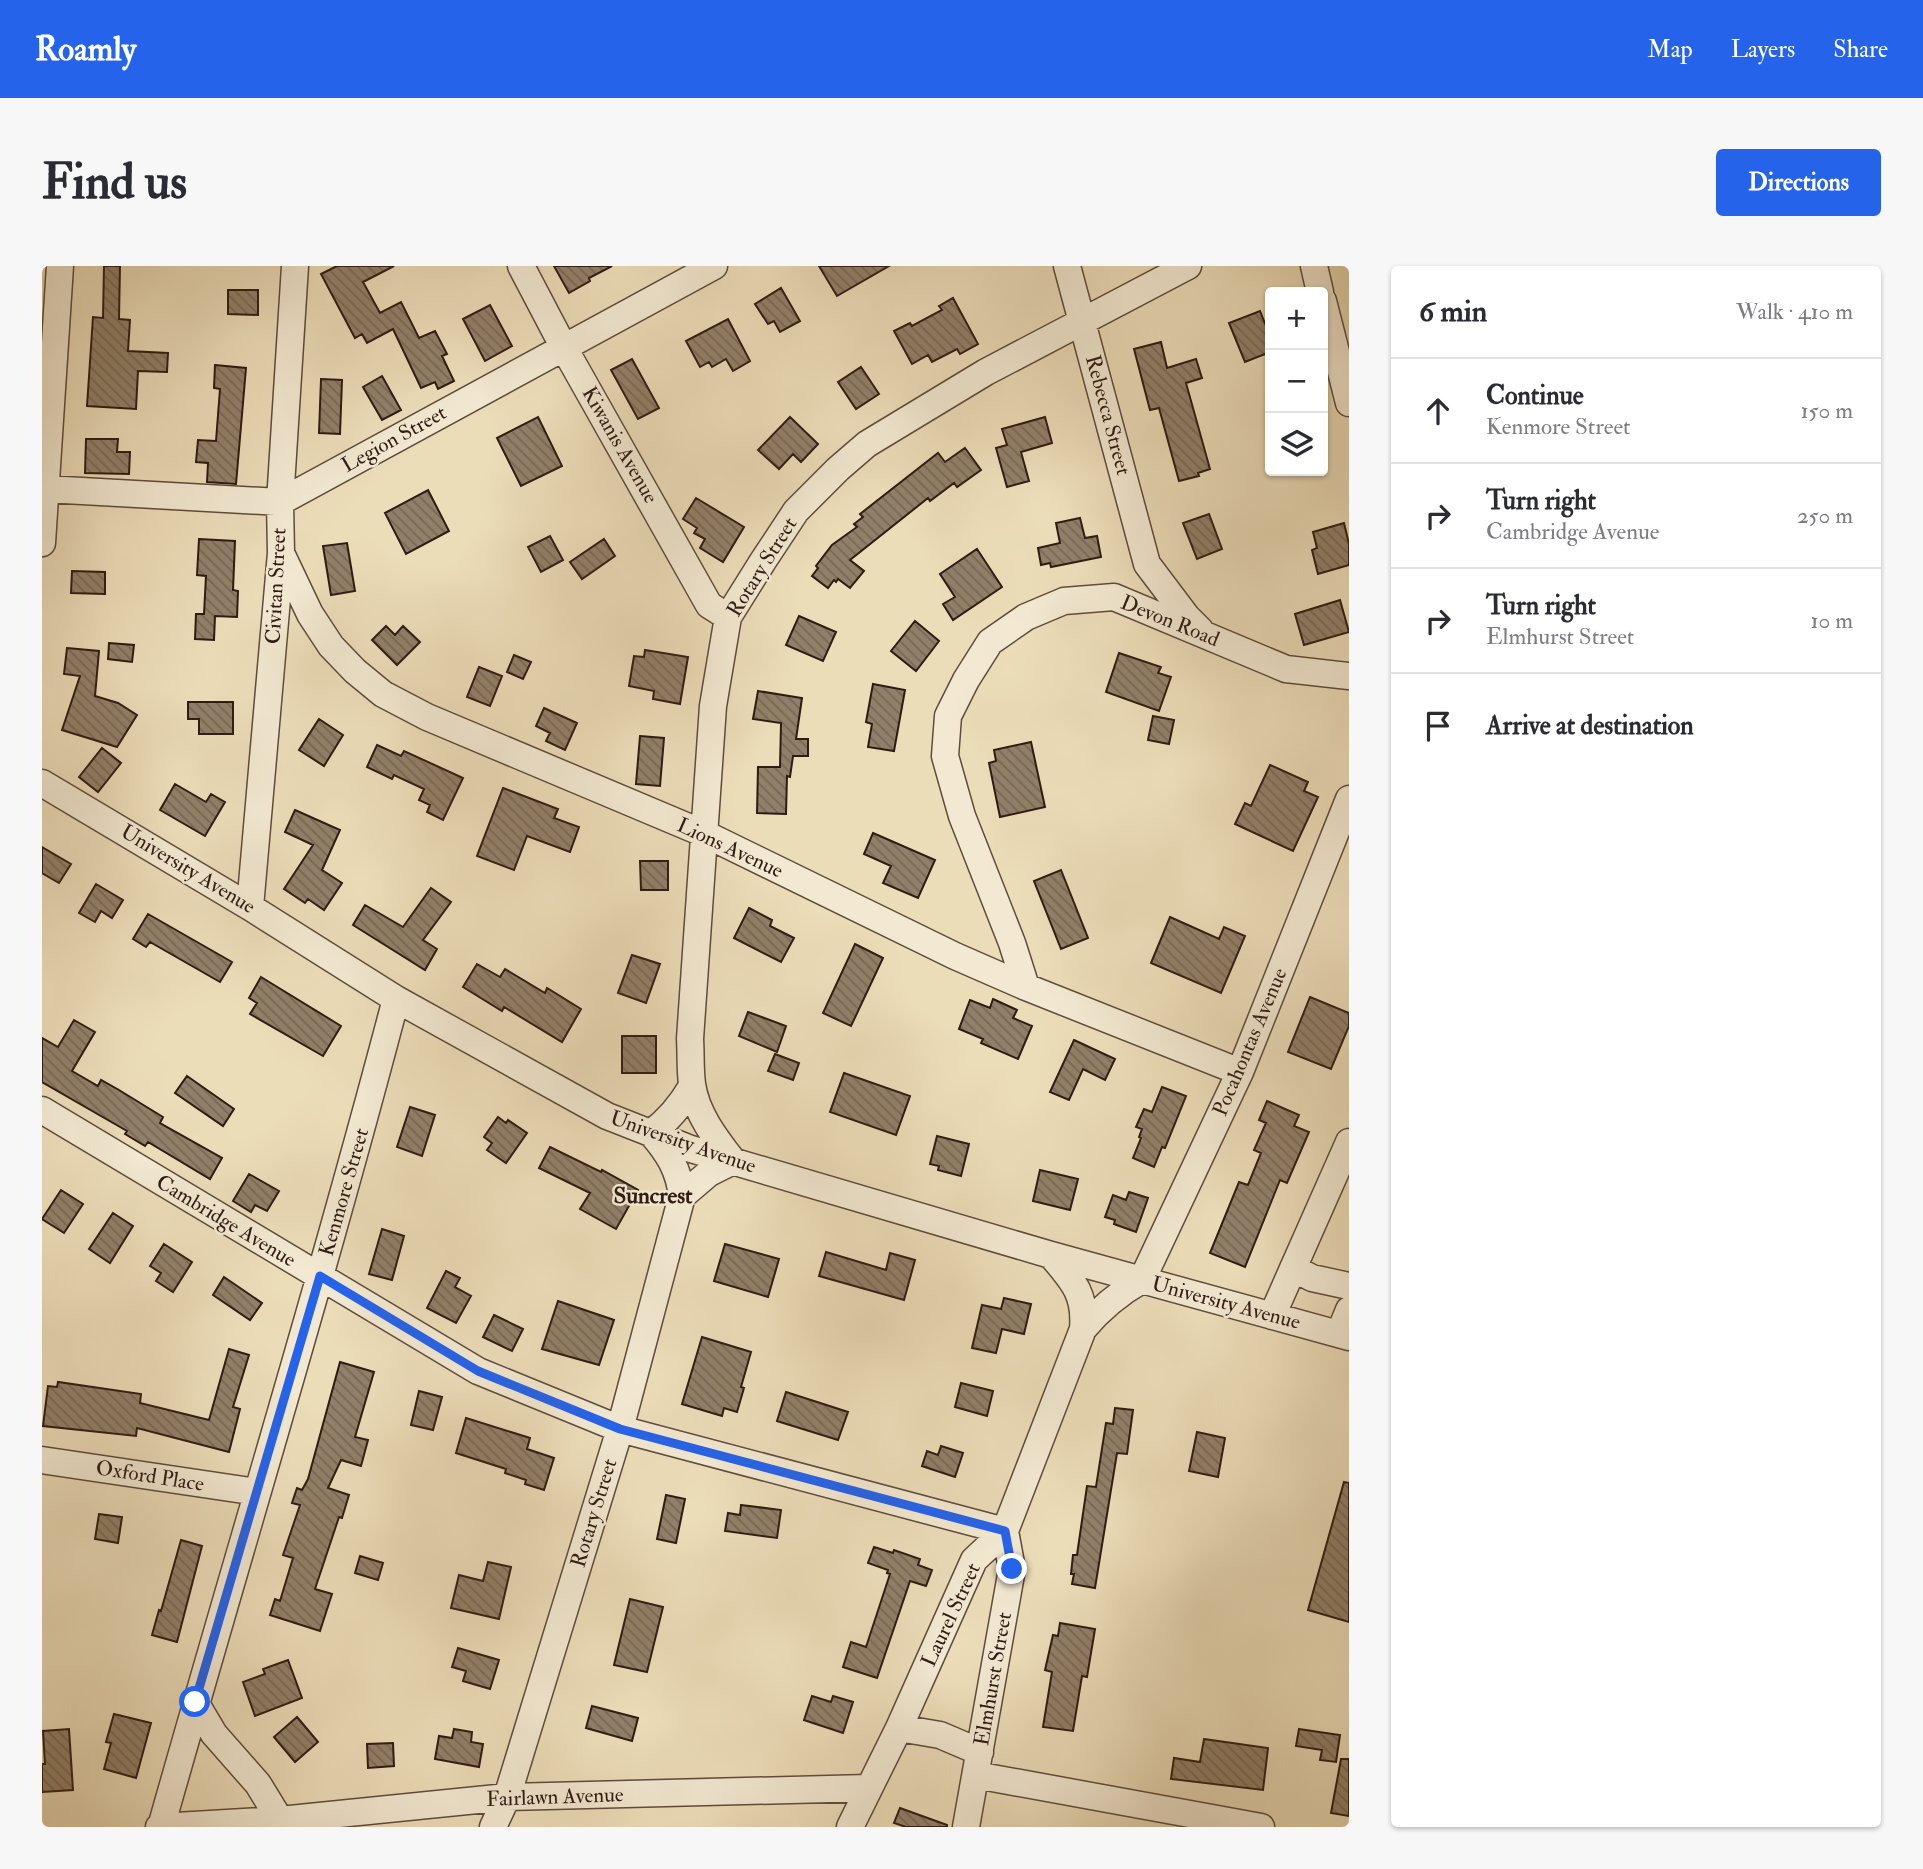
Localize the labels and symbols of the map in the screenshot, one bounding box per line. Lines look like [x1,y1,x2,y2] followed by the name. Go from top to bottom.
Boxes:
[1079,352,1137,478] street label: Rebecca Street
[576,382,664,508] street label: Kiwanis Avenue
[337,399,451,479] street label: Legion Street
[721,512,803,622] street label: Rotary Street
[259,527,293,645] street label: Civitan Street
[1117,589,1224,653] street label: Devon Road
[673,812,788,884] street label: Lions Avenue
[116,818,261,920] street label: University Avenue
[1207,964,1293,1120] street label: Pocahontas Avenue
[606,1104,760,1180] street label: University Avenue
[313,1125,375,1259] street label: Kenmore Street
[151,1169,301,1273] street label: Cambridge Avenue
[613,1181,693,1210] district label: Suncrest
[1149,1270,1304,1336] street label: University Avenue
[94,1454,206,1498] street label: Oxford Place
[565,1455,623,1571] street label: Rotary Street
[996,1553,1027,1584] route end
[915,1559,987,1671] street label: Laurel Street
[968,1610,1018,1748] street label: Elmhurst Street
[179,1686,210,1717] route start
[486,1781,624,1813] street label: Fairlawn Avenue

